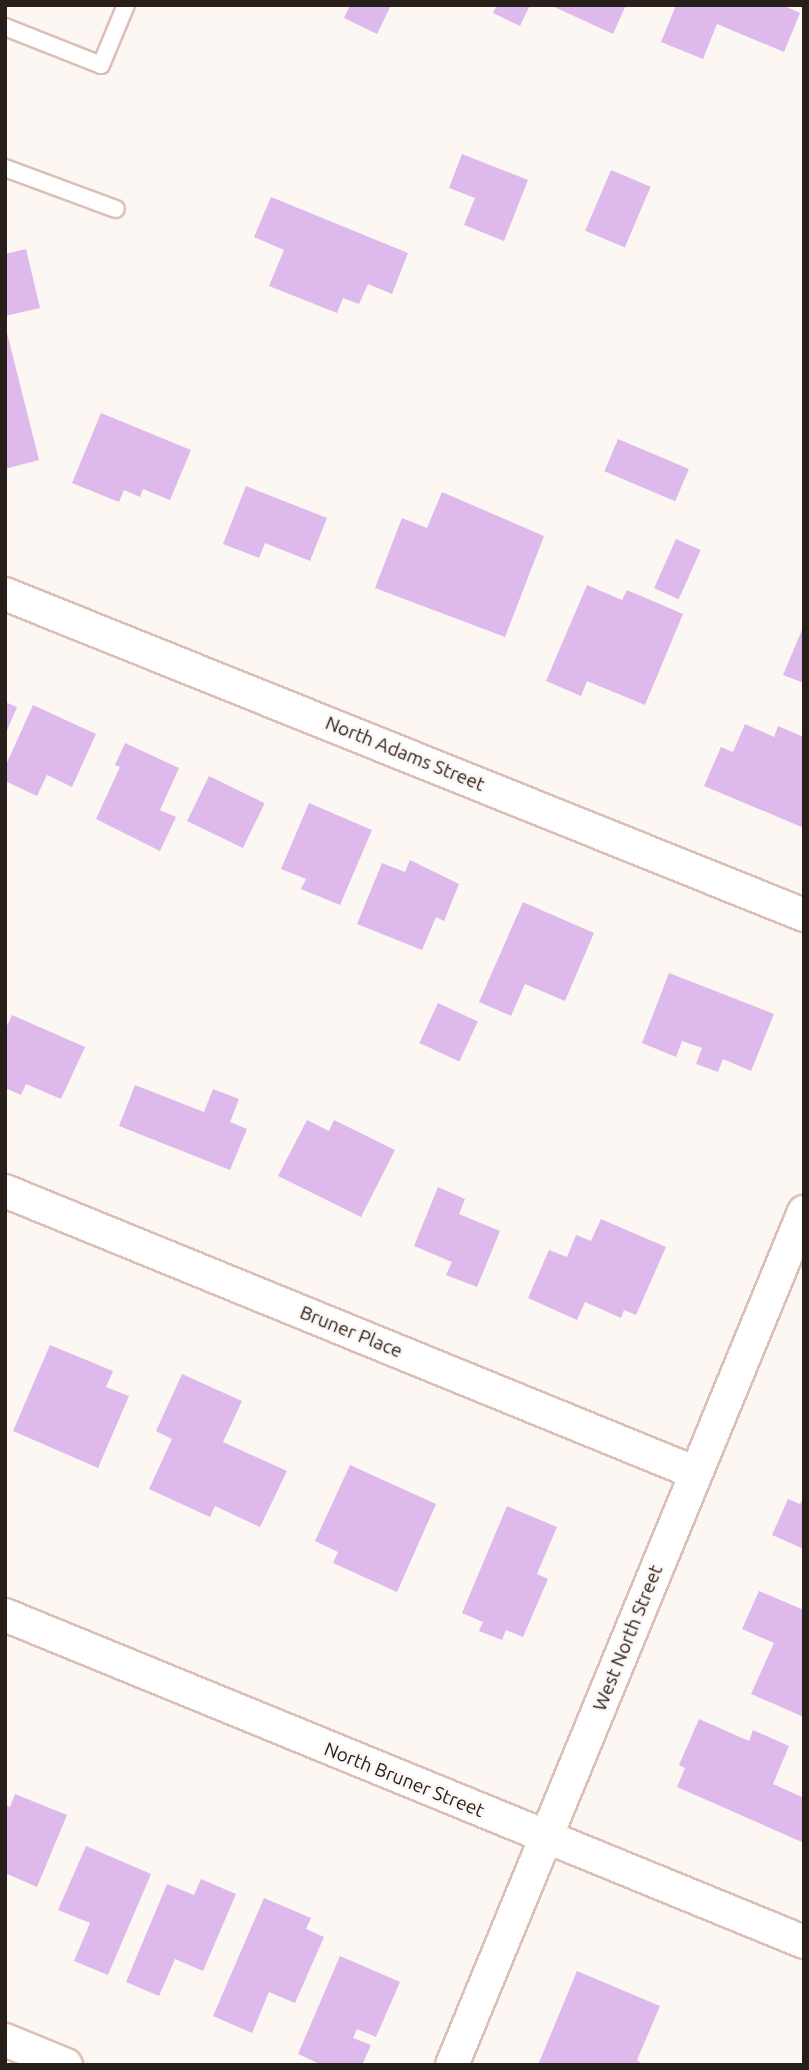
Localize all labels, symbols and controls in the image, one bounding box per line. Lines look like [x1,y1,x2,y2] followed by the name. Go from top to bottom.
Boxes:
[322,712,488,796] street label: North Adams Street
[296,1301,406,1363] street label: Bruner Place
[588,1562,668,1714] street label: West North Street
[321,1737,487,1823] street label: North Bruner Street

